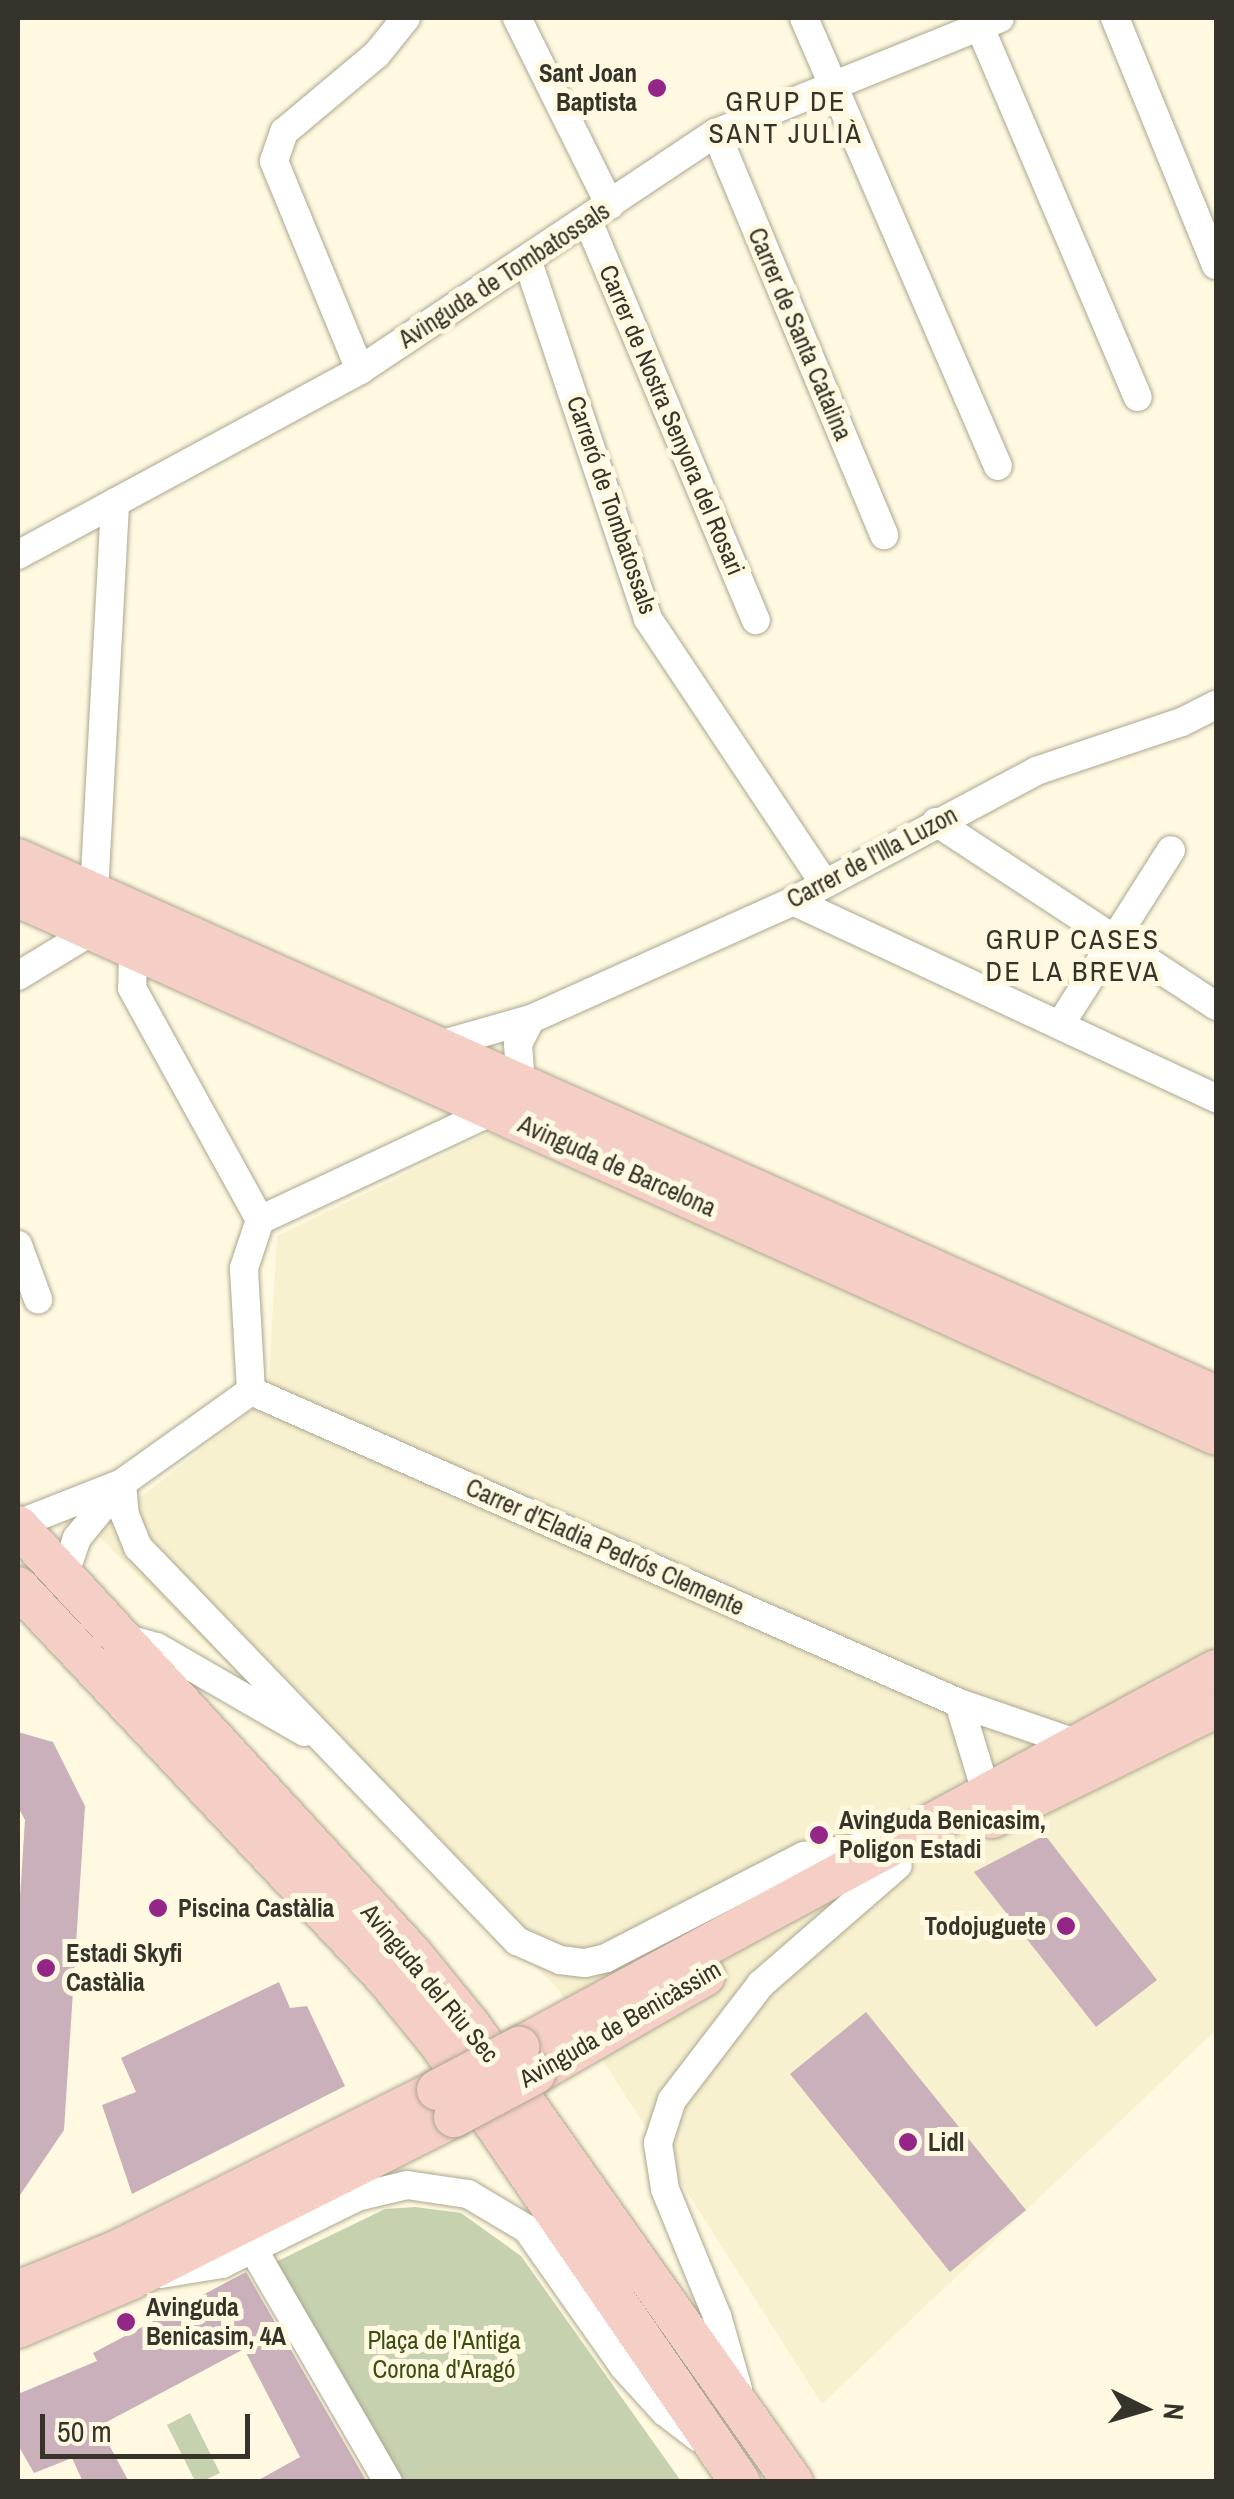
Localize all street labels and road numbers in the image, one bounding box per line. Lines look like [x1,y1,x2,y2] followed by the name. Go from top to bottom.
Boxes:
[393,195,615,355] street label: Avinguda de Tombatossals
[742,223,858,445] street label: Carrer de Santa Catalina
[593,260,751,580] street label: Carrer de Nostra Senyora del Rosari
[561,392,663,618] street label: Carreró de Tombatossals
[782,800,962,914] street label: Carrer de l'Illa Luzon
[514,1109,720,1223] street label: Avinguda de Barcelona
[461,1472,749,1622] street label: Carrer d'Eladia Pedrós Clemente
[355,1898,505,2068] street label: Avinguda del Riu Sec
[514,1954,726,2094] street label: Avinguda de Benicàssim

